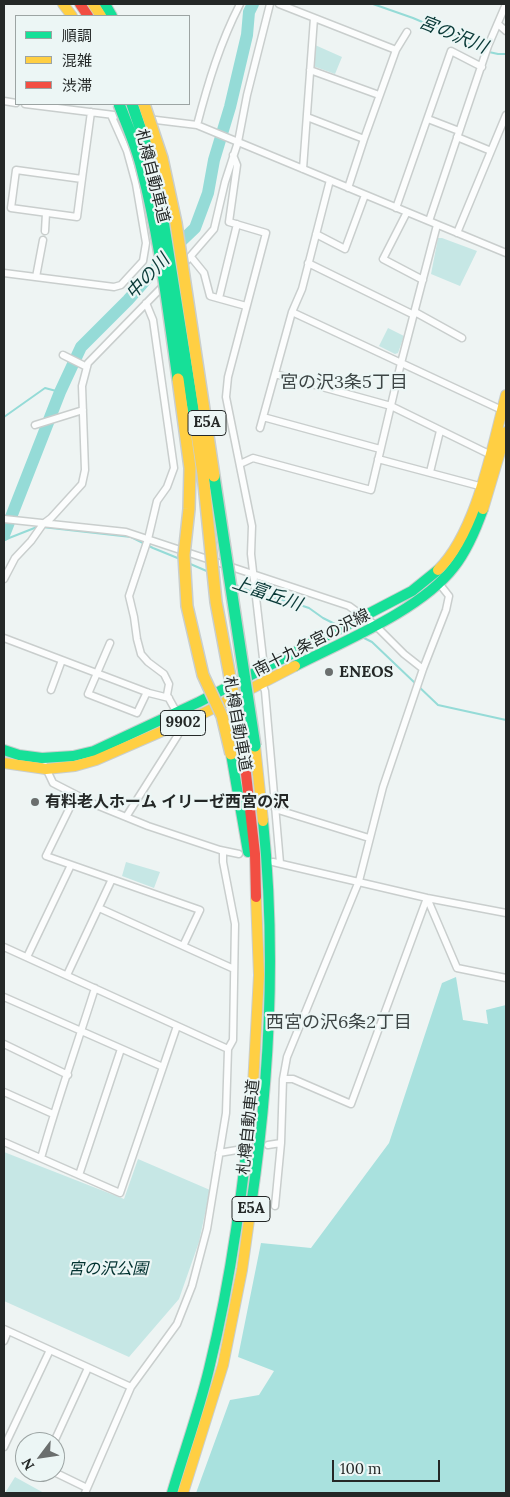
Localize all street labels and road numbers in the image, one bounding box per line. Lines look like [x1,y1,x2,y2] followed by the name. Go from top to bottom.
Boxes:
[131,127,173,225] street label: 札樽自動車道
[188,410,226,436] road number: E5A
[251,605,373,681] street label: 南十九条宮の沢線
[219,675,255,773] street label: 札樽自動車道
[160,710,206,736] road number: 9902
[234,1078,264,1176] street label: 札樽自動車道
[232,1196,270,1222] road number: E5A

